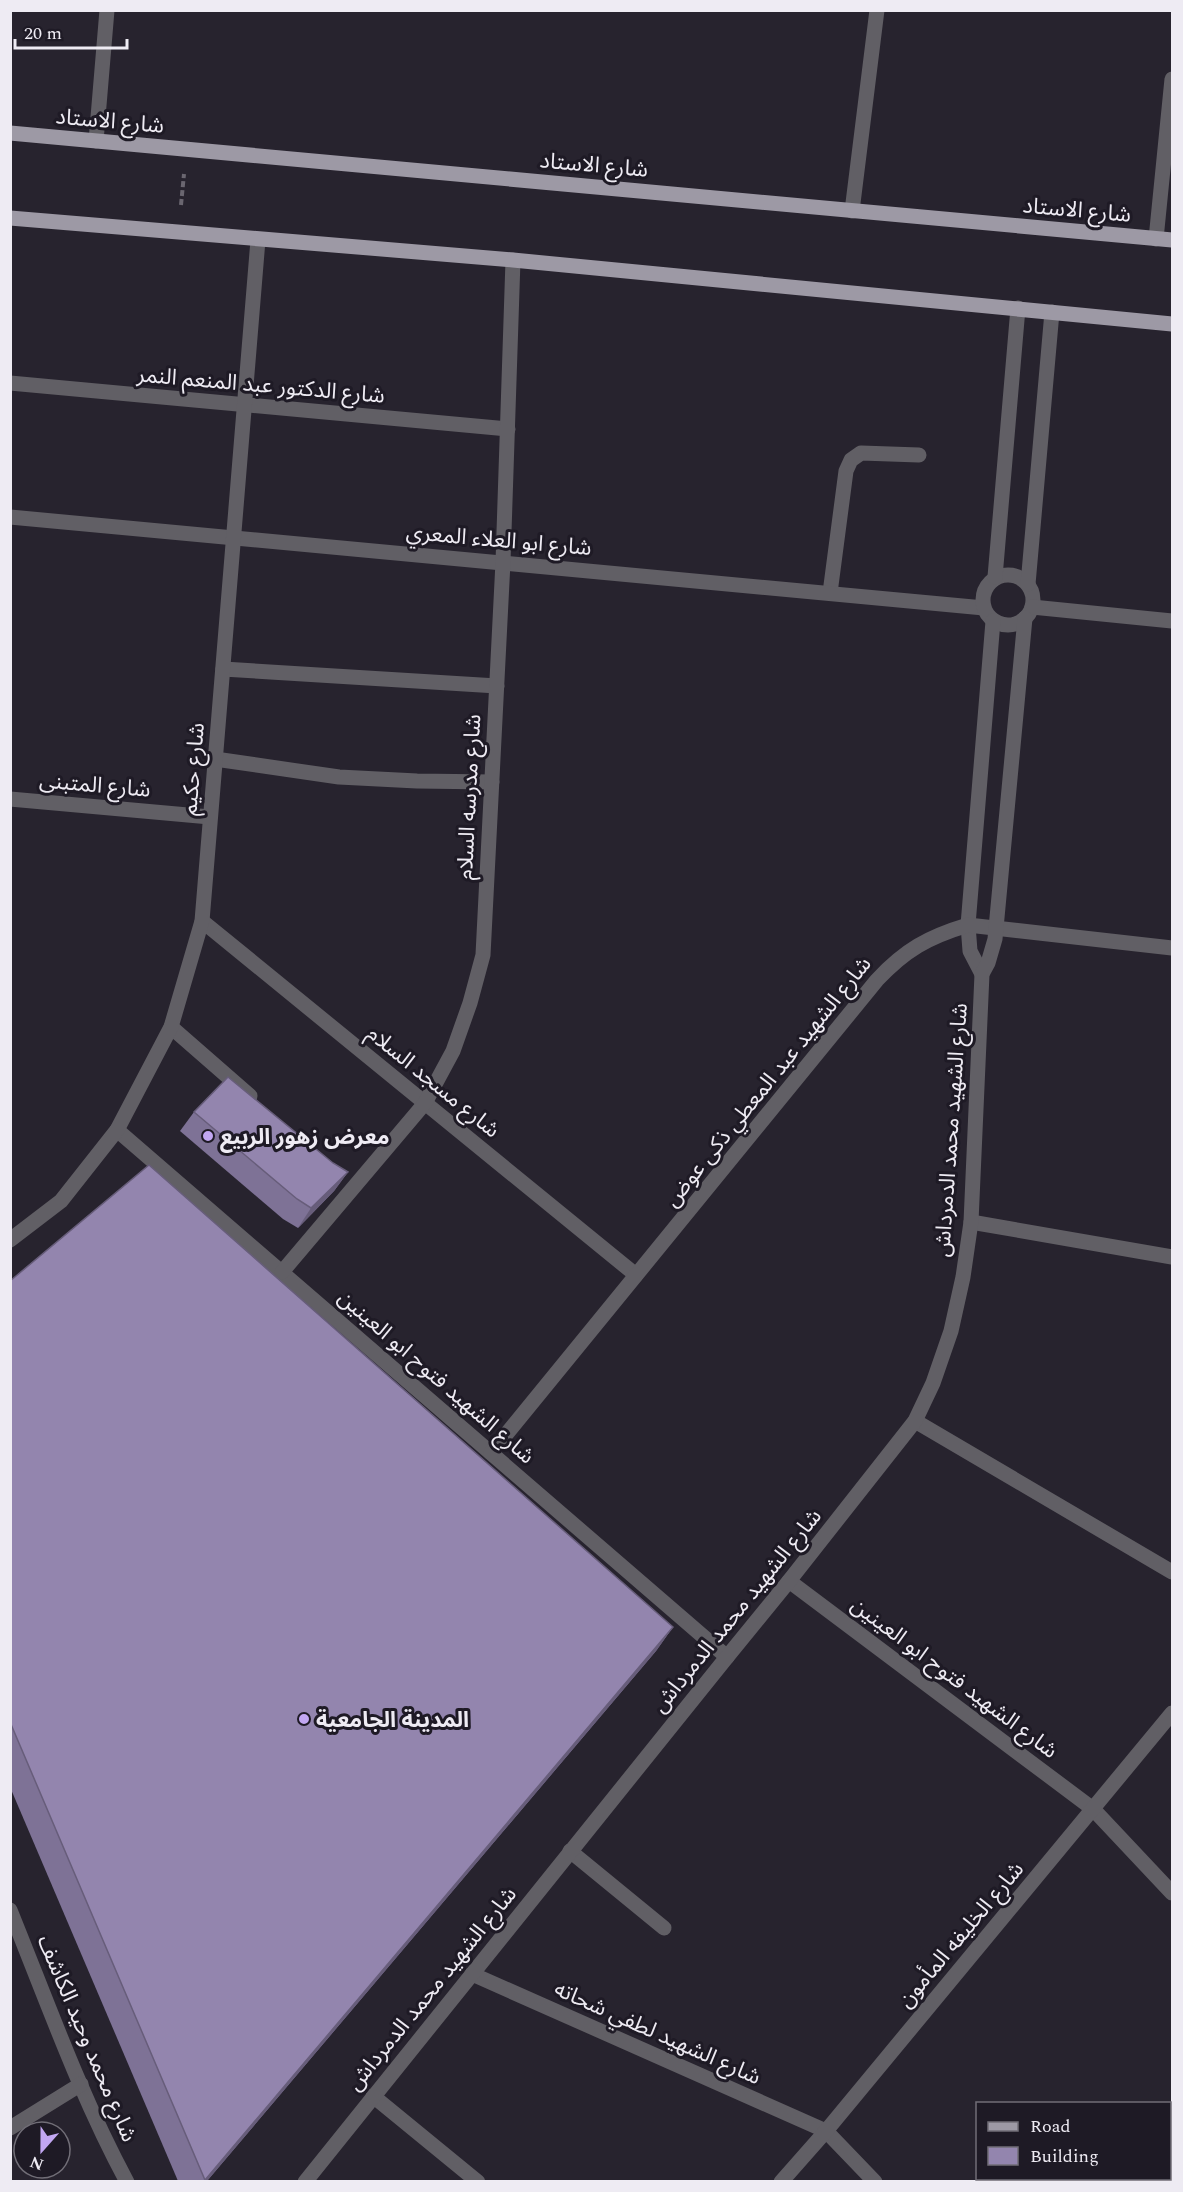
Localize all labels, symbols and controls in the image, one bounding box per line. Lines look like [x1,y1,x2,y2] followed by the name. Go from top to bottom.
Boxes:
[15,12,128,50] scale bar
[24,20,62,47] text: 20 m
[54,100,165,143] street label: شارع الاستاد
[538,144,649,187] street label: شارع الاستاد
[1021,189,1132,232] street label: شارع الاستاد
[135,358,386,413] street label: شارع الدكتور عبد المنعم النمر
[405,516,593,565] street label: شارع ابو العلاء المعري
[449,713,490,881] street label: شارع مدرسه السلام
[173,721,214,817] street label: شارع حكيم
[38,764,152,807] street label: شارع المتبنى
[656,949,880,1214] street label: شارع الشهيد عبد المعطي ذكى عوض
[926,1002,977,1258] street label: شارع الشهيد محمد الدمرداش
[359,1018,507,1146] street label: شارع مسجد السلام
[220,1121,390,1154] place label: معرض زهور الربيع
[201,1129,215,1143] marker: معرض زهور الربيع
[330,1282,542,1472] street label: شارع الشهيد فتوح ابو العينين
[644,1502,830,1720] street label: شارع الشهيد محمد الدمرداش
[844,1589,1065,1767] street label: شارع الشهيد فتوح ابو العينين
[316,1704,469,1737] place label: المدينة الجامعية
[297,1712,311,1726] marker: المدينة الجامعية
[890,1855,1032,2015] street label: شارع الخليفه المأمون
[339,1880,525,2098] street label: شارع الشهيد محمد الدمرداش
[28,1930,145,2147] street label: شارع محمد وحيد الكاشف
[549,1973,766,2094] street label: شارع الشهيد لطفي شحاته
[976,2102,1171,2180] legend
[1030,2113,1071,2140] text: Road
[12,2120,72,2180] north arrow
[1030,2143,1099,2170] text: Building
[27,2150,47,2177] text: N

